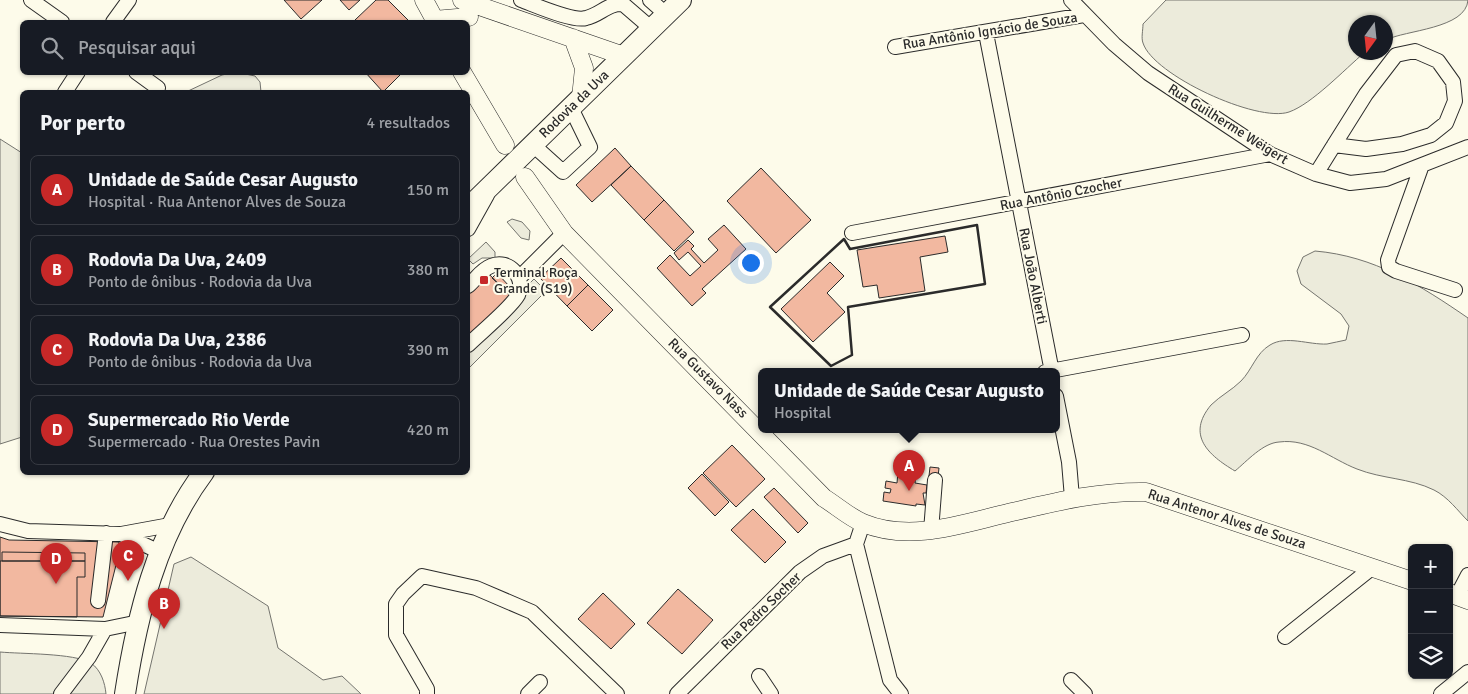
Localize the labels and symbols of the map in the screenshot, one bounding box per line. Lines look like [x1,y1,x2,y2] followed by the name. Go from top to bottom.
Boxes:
[901,9,1079,53] street label: Rua Antônio Ignácio de Souza
[1348,15,1393,60] north arrow
[535,66,613,142] street label: Rodovia da Uva
[1165,80,1291,168] street label: Rua Guilherme Weigert
[998,174,1124,214] street label: Rua Antônio Czocher
[1015,226,1051,326] street label: Rua João Alberti
[738,250,764,276] your location
[494,264,578,297] place label: Terminal Roça Grande (S19)
[478,274,490,286] marker: Terminal Roça Grande (S19)
[665,335,751,421] street label: Rua Gustavo Nass
[893,450,925,491] pin: A
[1146,485,1308,553] street label: Rua Antenor Alves de Souza
[112,540,144,581] pin: C
[40,543,72,584] pin: D
[717,568,805,653] street label: Rua Pedro Socher
[148,588,180,629] pin: B

